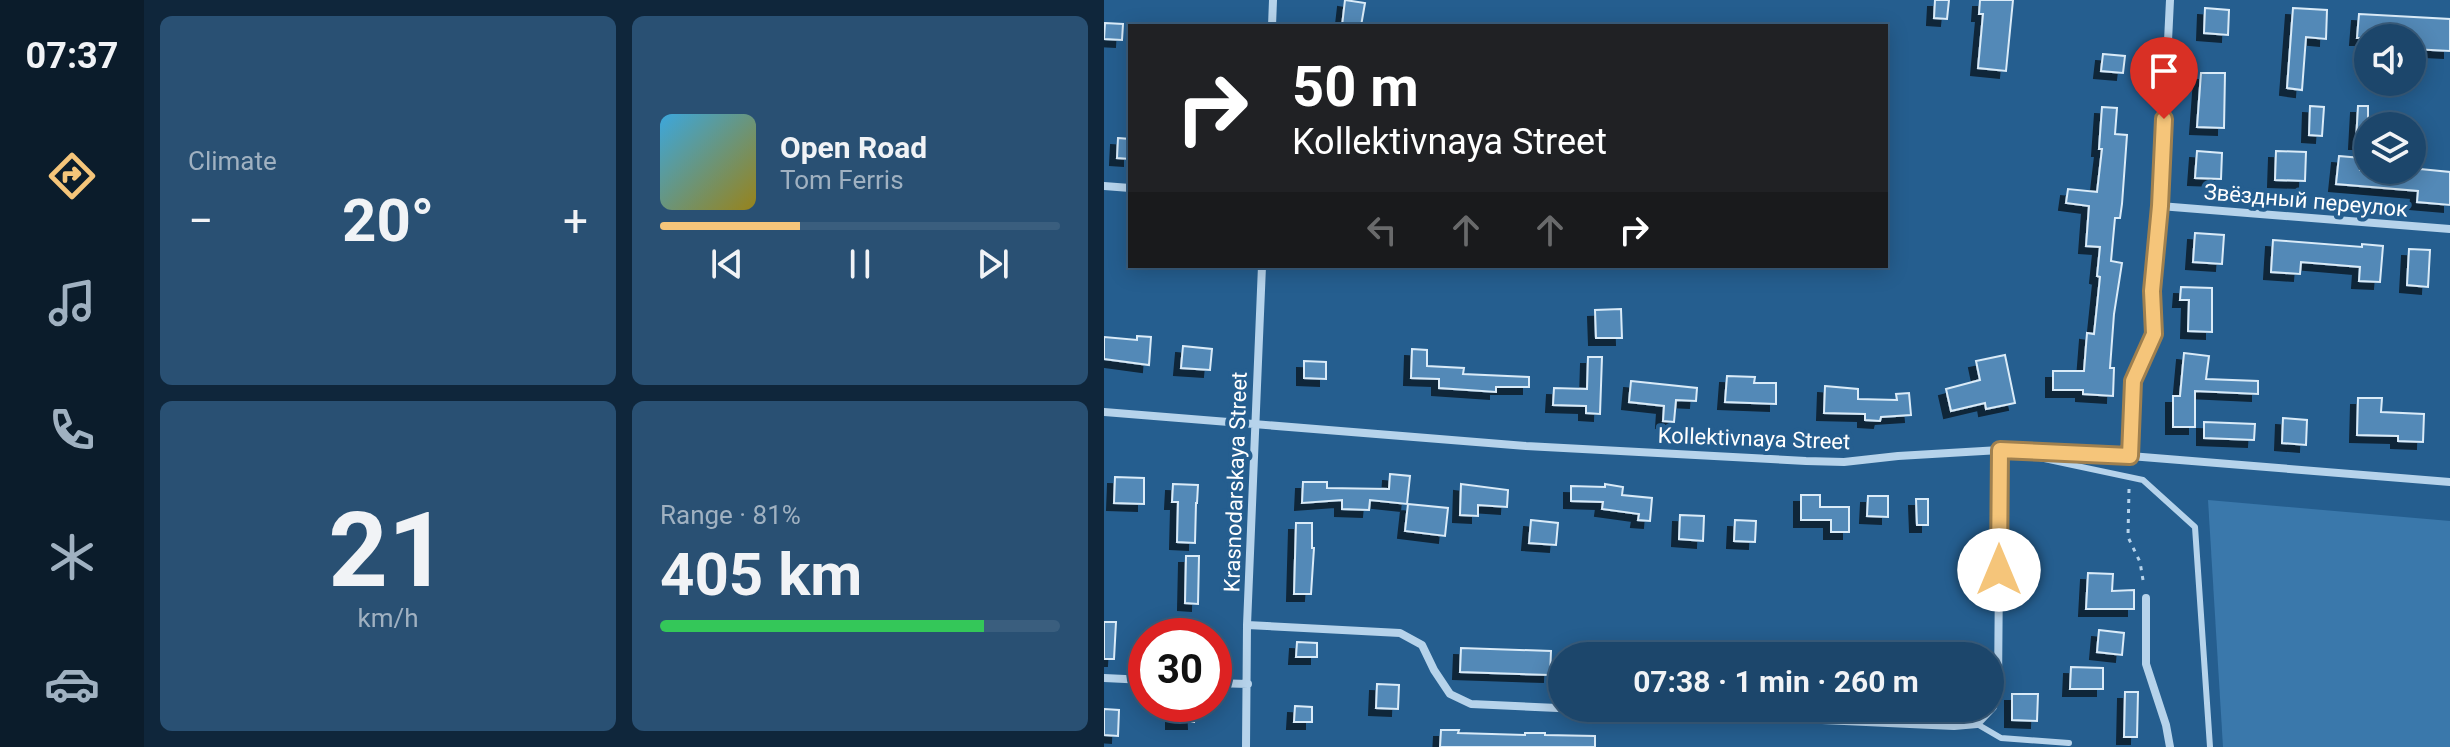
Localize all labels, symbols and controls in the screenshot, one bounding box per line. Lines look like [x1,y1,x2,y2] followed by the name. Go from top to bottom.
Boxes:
[2354,24,2426,184] map controls
[2354,24,2426,96] button: sound
[26,35,118,77] text: 07:37
[2130,37,2198,119] pin
[2142,49,2186,93] icon: arrive
[1292,54,1419,120] text: 50 m
[1160,56,1264,160] icon: right
[2354,112,2426,184] button: layers
[1292,121,1607,163] text: Kollektivnaya Street
[780,130,927,165] text: Open Road
[188,146,277,176] text: Climate
[44,148,100,204] icon: directions
[780,165,904,195] text: Tom Ferris
[2203,179,2409,222] street label: Звёздный переулок
[342,185,434,256] text: 20°
[188,195,213,247] text: −
[563,195,588,247] text: +
[1360,208,1404,252] icon: left
[1444,208,1488,252] icon: ahead
[1528,208,1572,252] icon: ahead
[1612,208,1656,252] icon: right
[705,242,749,286] icon: previous
[838,242,882,286] icon: pause
[971,242,1015,286] icon: next
[44,275,100,331] icon: music
[1219,371,1252,593] street label: Krasnodarskaya Street
[44,402,100,458] icon: phone
[1657,423,1851,454] street label: Kollektivnaya Street
[328,490,448,611] text: 21
[660,500,801,530] text: Range · 81%
[1957,528,2041,612] position arrow
[44,529,100,585] icon: climate
[660,539,862,610] text: 405 km
[357,603,419,633] text: km/h
[1128,618,1232,722] speed limit sign: 30
[44,656,100,712] icon: car
[1633,664,1919,699] text: 07:38 · 1 min · 260 m

